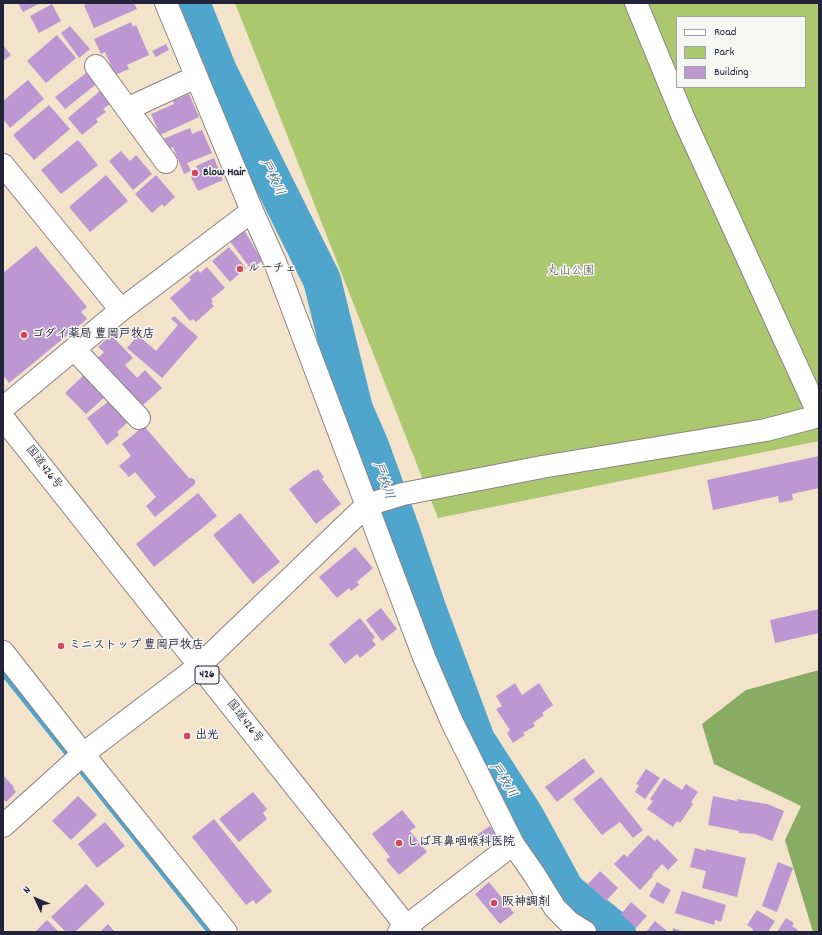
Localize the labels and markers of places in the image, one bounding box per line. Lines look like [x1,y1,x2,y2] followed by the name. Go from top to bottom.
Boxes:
[203,166,246,180] place label: Blow Hair
[190,168,200,178] marker: Blow Hair
[248,262,296,276] place label: ルーチェ
[235,264,245,274] marker: ルーチェ
[32,328,155,342] place label: ゴダイ薬局 豊岡戸牧店
[19,330,29,340] marker: ゴダイ薬局 豊岡戸牧店
[69,639,204,653] place label: ミニストップ 豊岡戸牧店
[56,641,66,651] marker: ミニストップ 豊岡戸牧店
[195,729,219,743] place label: 出光
[182,731,192,741] marker: 出光
[407,836,515,850] place label: しば耳鼻咽喉科医院
[394,838,404,848] marker: しば耳鼻咽喉科医院
[502,896,550,910] place label: 阪神調剤
[489,898,499,908] marker: 阪神調剤

